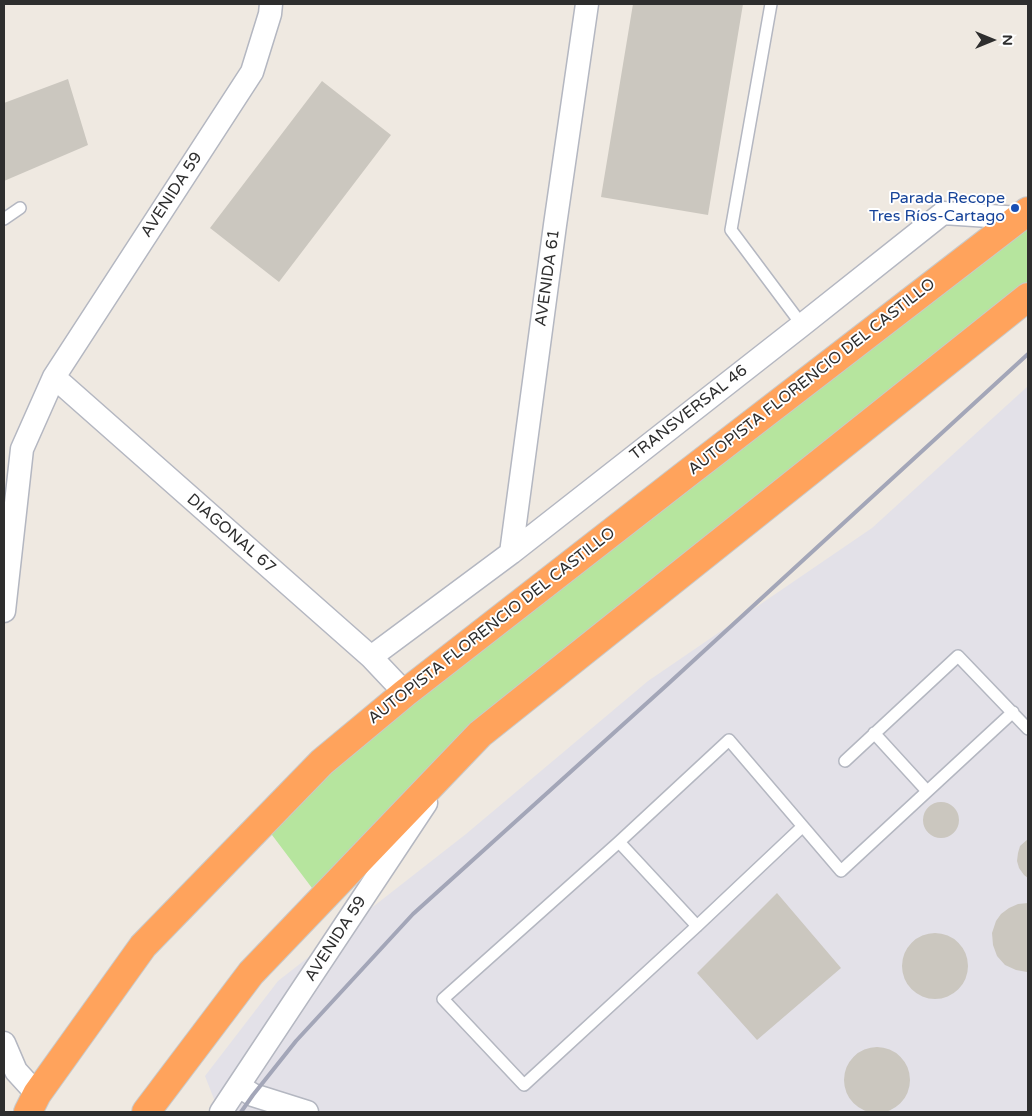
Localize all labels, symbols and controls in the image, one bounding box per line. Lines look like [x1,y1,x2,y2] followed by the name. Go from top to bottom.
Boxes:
[967,15,1017,65] north arrow
[999,34,1016,46] text: N
[137,149,207,241] street label: AVENIDA 59
[869,189,1005,227] place label: Parada Recope Tres Ríos-Cartago
[1009,202,1021,214] marker: Parada Recope Tres Ríos-Cartago
[532,228,564,328] street label: AVENIDA 61
[685,275,939,479] street label: AUTOPISTA FLORENCIO DEL CASTILLO
[626,361,752,465] street label: TRANSVERSAL 46
[183,490,279,578] street label: DIAGONAL 67
[365,524,619,728] street label: AUTOPISTA FLORENCIO DEL CASTILLO
[301,893,371,985] street label: AVENIDA 59

